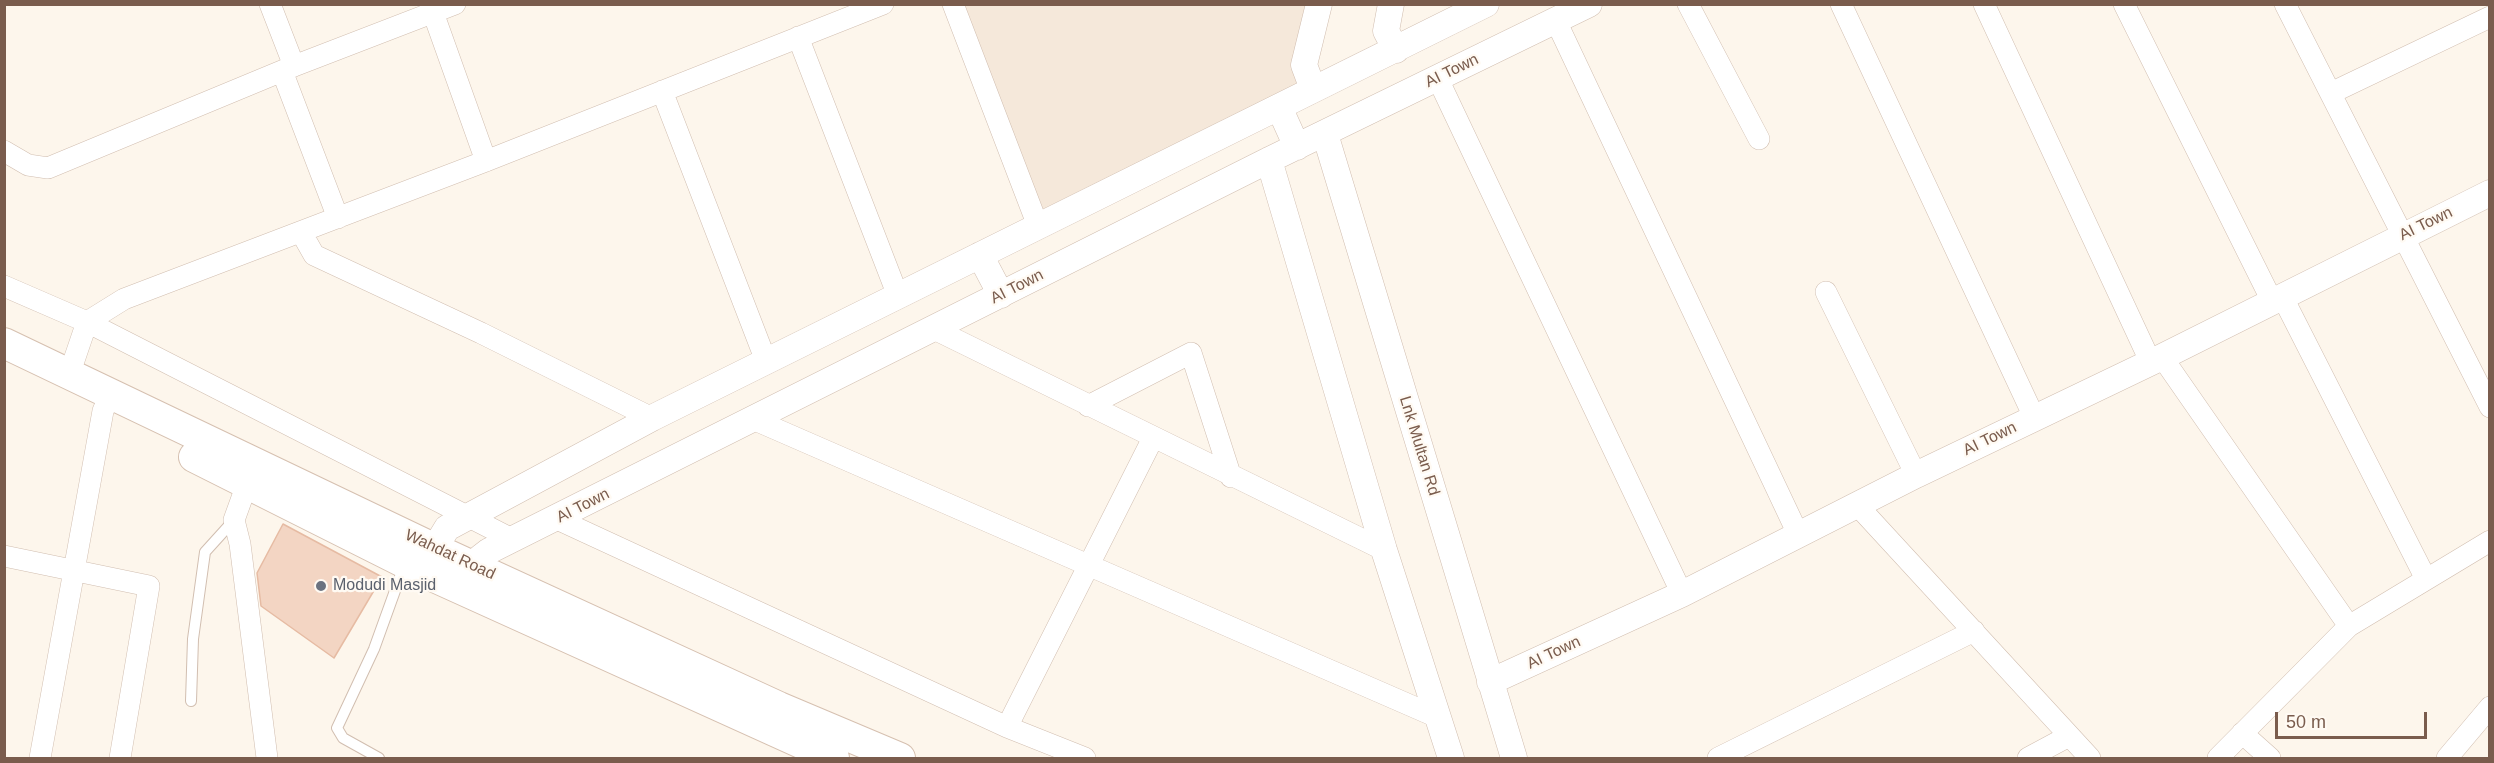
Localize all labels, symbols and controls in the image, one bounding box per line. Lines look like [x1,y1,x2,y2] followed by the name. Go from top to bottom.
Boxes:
[1422,50,1482,92] street label: AI Town
[2396,203,2456,245] street label: AI Town
[987,266,1047,308] street label: AI Town
[1395,394,1443,498] street label: Lnk Multan Rd
[1960,418,2020,460] street label: AI Town
[553,485,613,527] street label: AI Town
[402,526,498,584] street label: Wahdat Road
[333,576,436,596] place label: Modudi Masjid
[314,579,328,593] marker: Modudi Masjid
[1524,632,1584,674] street label: AI Town
[2278,700,2430,738] scale bar
[2286,712,2326,732] text: 50 m

